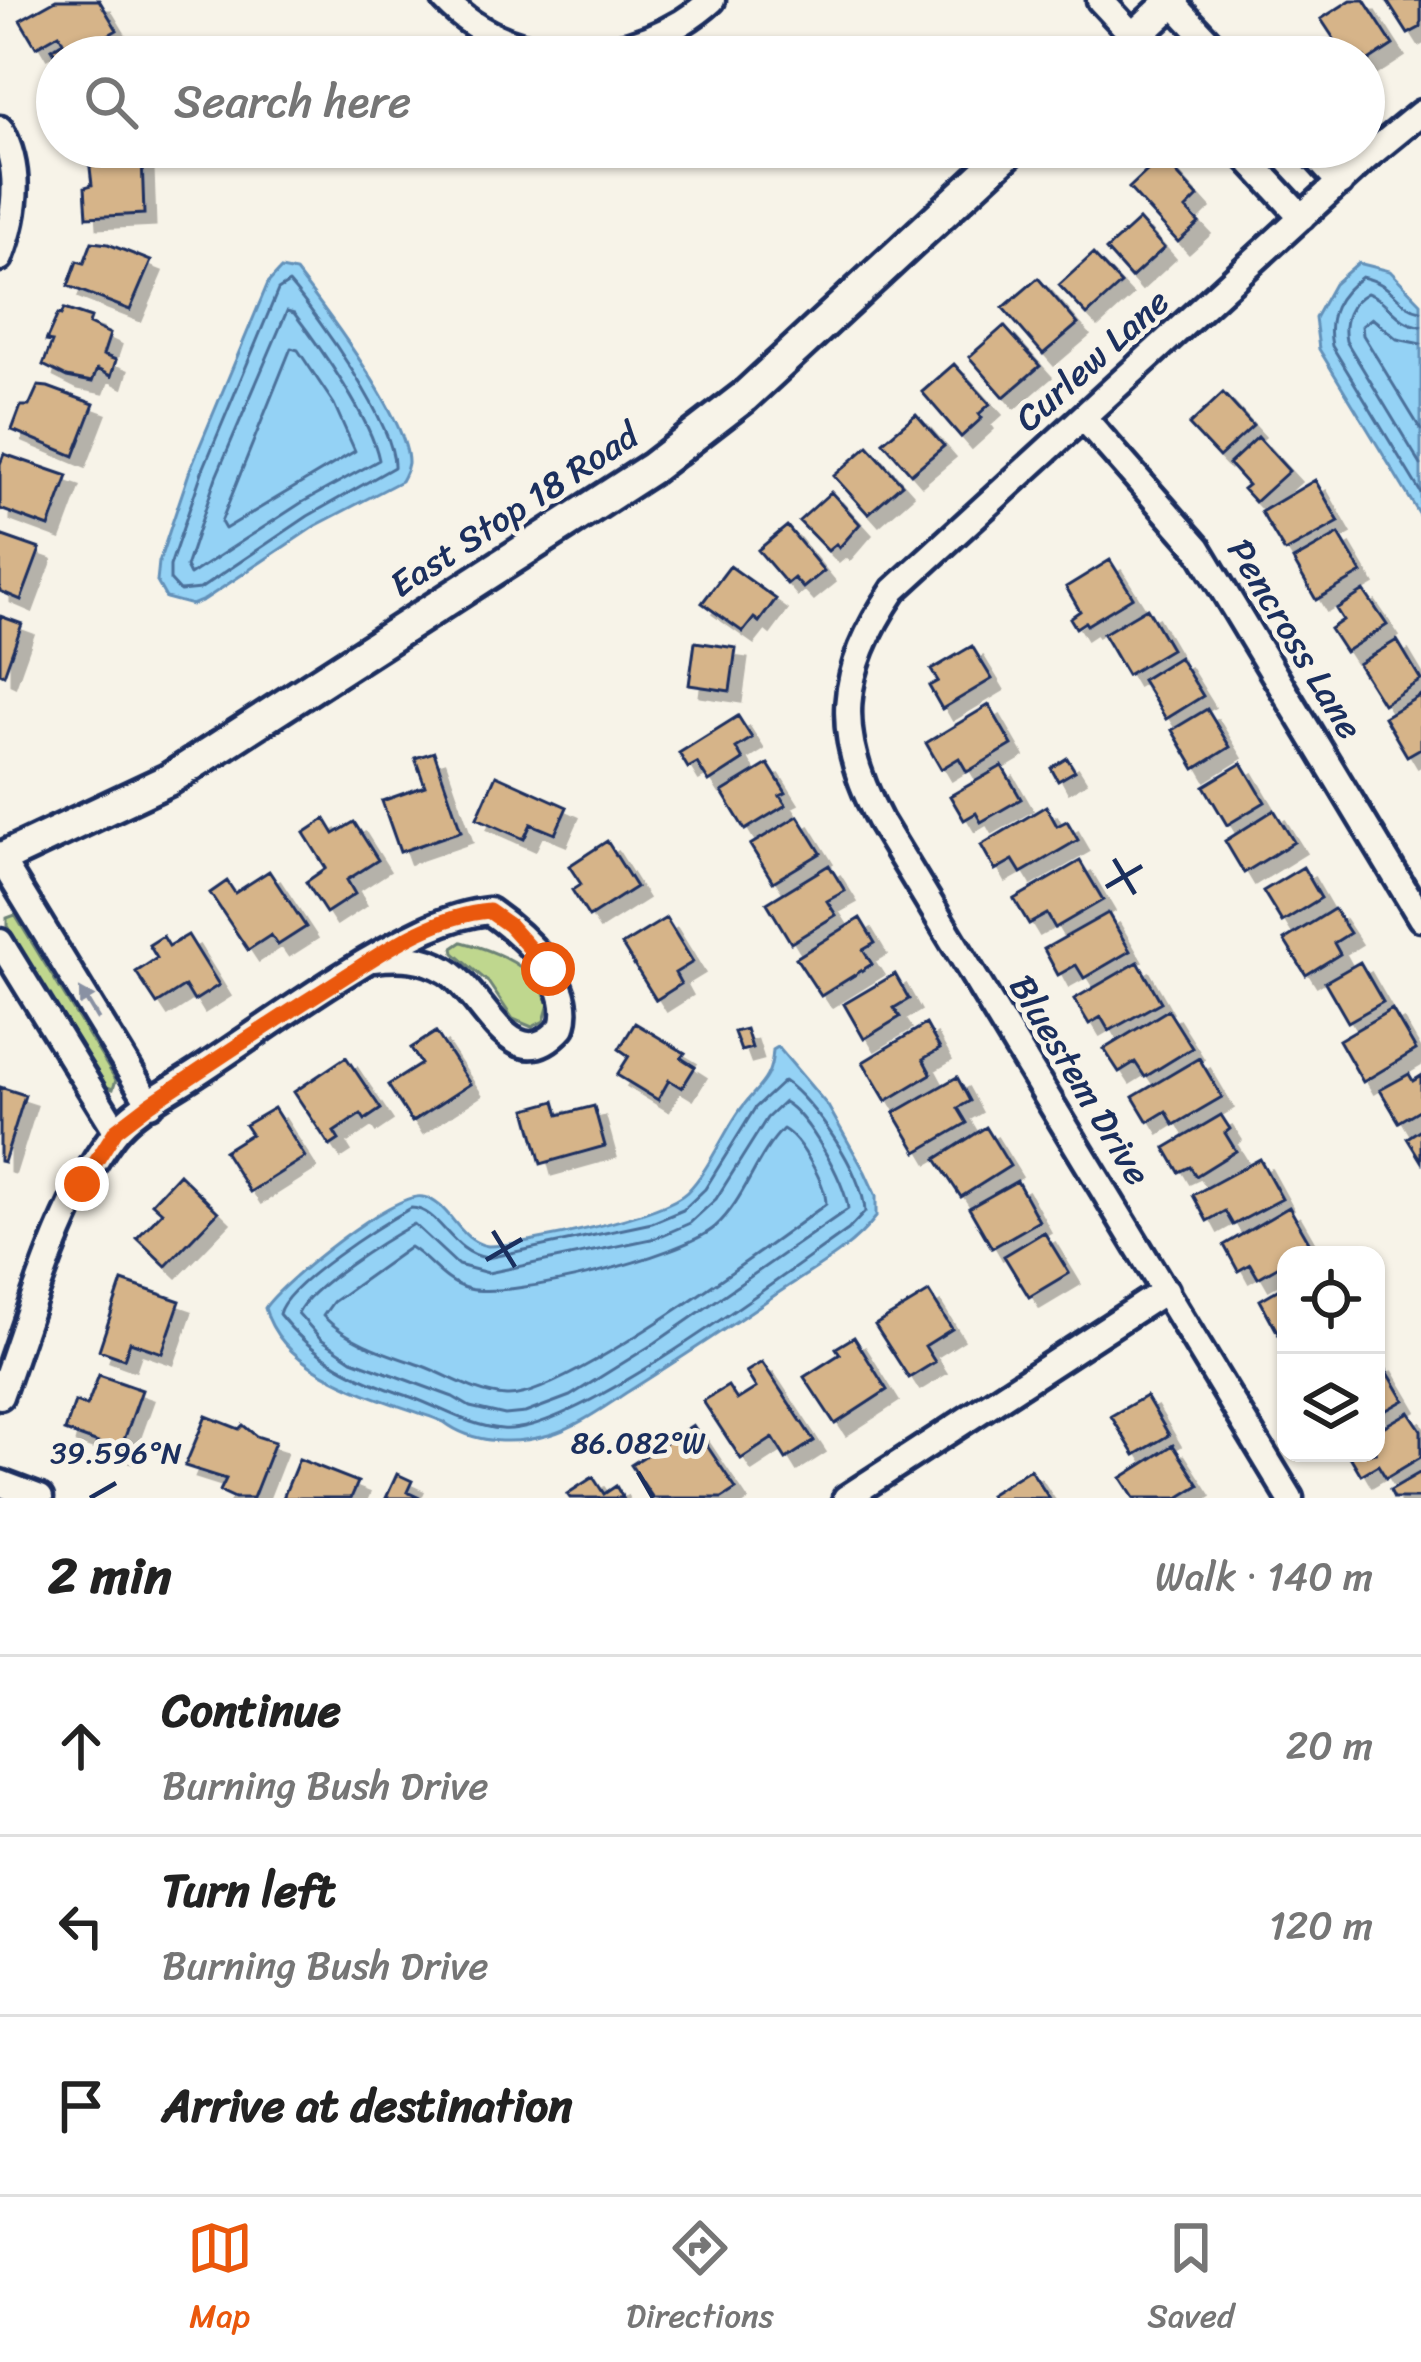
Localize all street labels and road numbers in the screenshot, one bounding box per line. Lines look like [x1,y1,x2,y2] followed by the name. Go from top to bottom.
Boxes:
[999,272,1185,448] street label: Curlew Lane
[376,403,654,615] street label: East Stop 18 Road
[1209,526,1381,752] street label: Pencross Lane
[991,962,1169,1198] street label: Bluestem Drive

